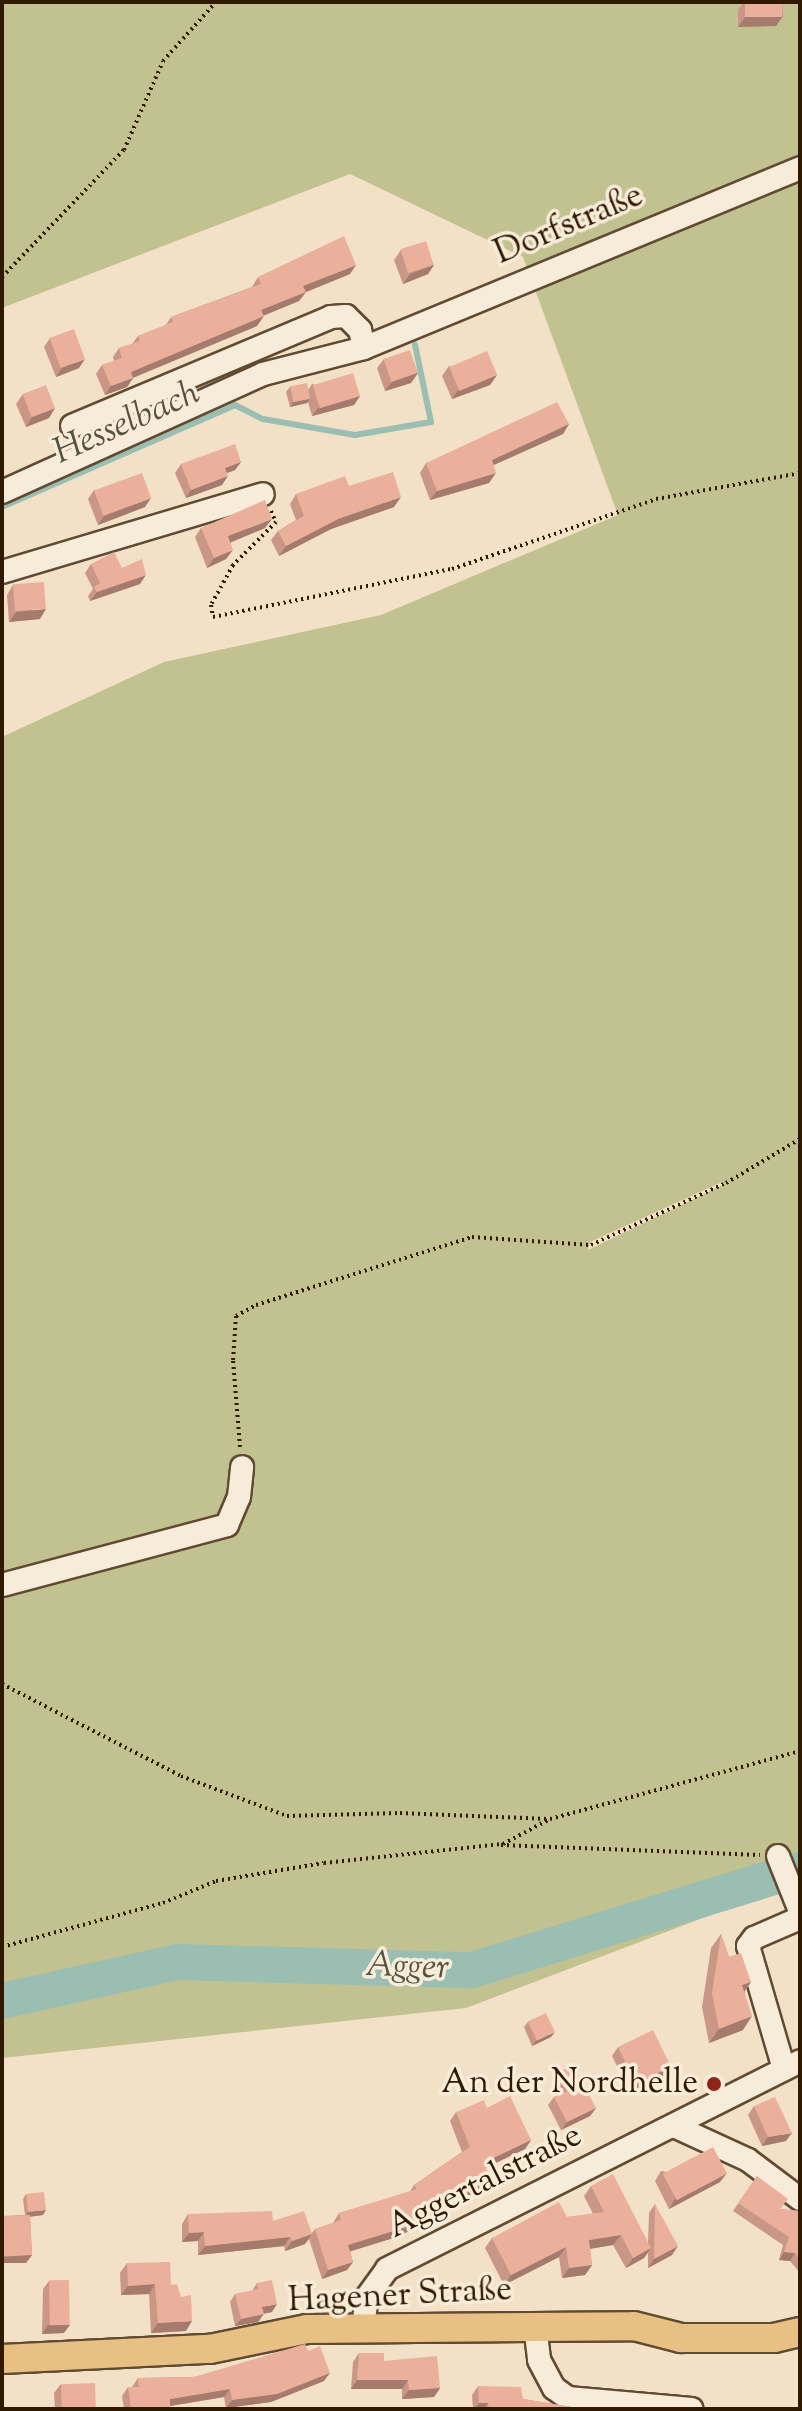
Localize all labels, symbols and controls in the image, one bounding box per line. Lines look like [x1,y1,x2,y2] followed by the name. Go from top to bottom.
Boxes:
[489,176,649,274] street label: Dorfstraße
[47,373,207,475] water label: Hesselbach
[364,1945,450,1991] water label: Agger
[441,2064,698,2104] place label: An der Nordhelle
[705,2075,723,2093] marker: An der Nordhelle
[381,2116,589,2248] street label: Aggertalstraße
[287,2270,513,2322] street label: Hagener Straße

